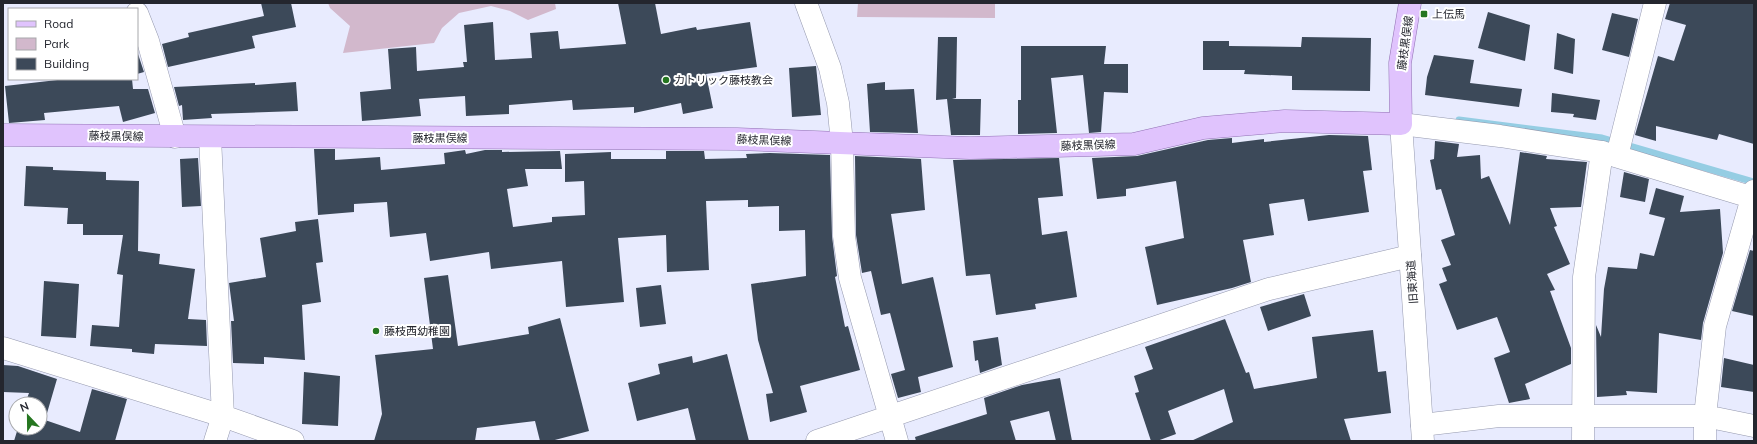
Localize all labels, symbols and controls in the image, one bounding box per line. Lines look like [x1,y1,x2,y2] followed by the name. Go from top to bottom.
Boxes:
[1432,7,1465,21] place label: 上伝馬
[8,8,138,80] legend
[1419,9,1429,19] marker: 上伝馬
[1394,15,1416,71] street label: 藤枝黒俣線
[44,16,73,31] text: Road
[44,36,70,51] text: Park
[44,56,89,71] text: Building
[674,73,773,87] place label: カトリック藤枝教会
[661,75,671,85] marker: カトリック藤枝教会
[88,129,144,143] street label: 藤枝黒俣線
[413,131,468,145] street label: 藤枝黒俣線
[736,132,792,148] street label: 藤枝黒俣線
[1060,137,1116,153] street label: 藤枝黒俣線
[1403,260,1421,304] street label: 旧東海道
[384,324,450,338] place label: 藤枝西幼稚園
[371,326,381,336] marker: 藤枝西幼稚園
[8,396,48,436] north arrow
[18,399,31,415] text: N

